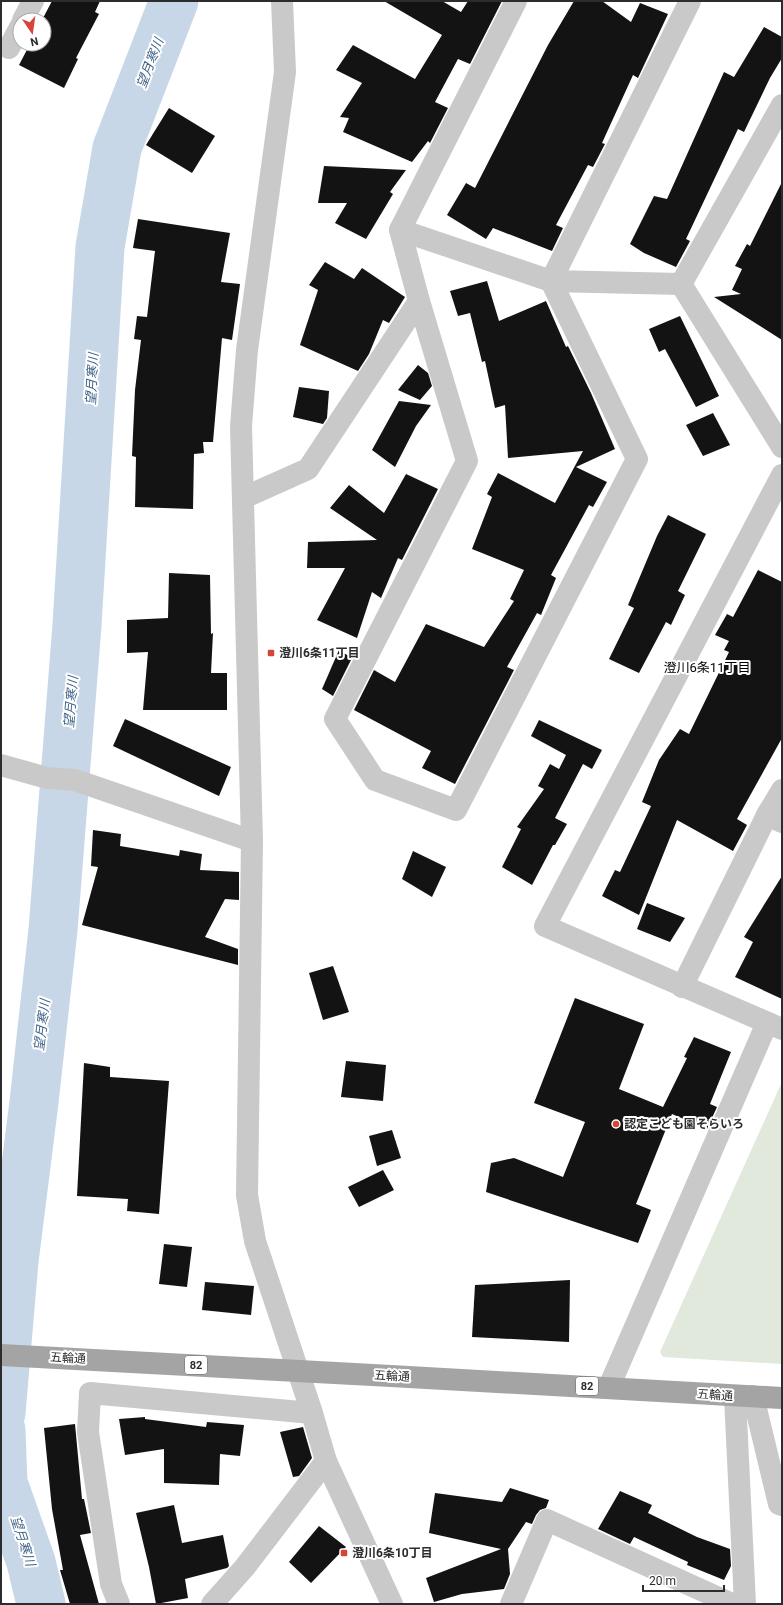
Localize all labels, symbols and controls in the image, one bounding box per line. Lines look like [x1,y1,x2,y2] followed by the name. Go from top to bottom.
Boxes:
[12,12,52,52] north arrow
[29,34,39,49] text: N
[134,34,167,90] water label: 望月寒川
[83,351,101,405] water label: 望月寒川
[279,646,360,660] place label: 澄川6条11丁目
[266,648,276,658] marker: 澄川6条11丁目
[664,660,750,675] district label: 澄川6条11丁目
[61,673,81,729] water label: 望月寒川
[31,996,53,1052] water label: 望月寒川
[624,1117,744,1131] place label: 認定こども園そらいろ
[611,1119,621,1129] marker: 認定こども園そらいろ
[50,1350,86,1366] street label: 五輪通
[185,1356,207,1374] road number: 82
[374,1368,410,1384] street label: 五輪通
[576,1377,598,1395] road number: 82
[697,1387,733,1403] street label: 五輪通
[8,1514,39,1570] water label: 望月寒川
[352,1546,433,1560] place label: 澄川6条10丁目
[339,1548,349,1558] marker: 澄川6条10丁目
[643,1567,724,1593] scale bar
[649,1574,676,1588] text: 20 m

